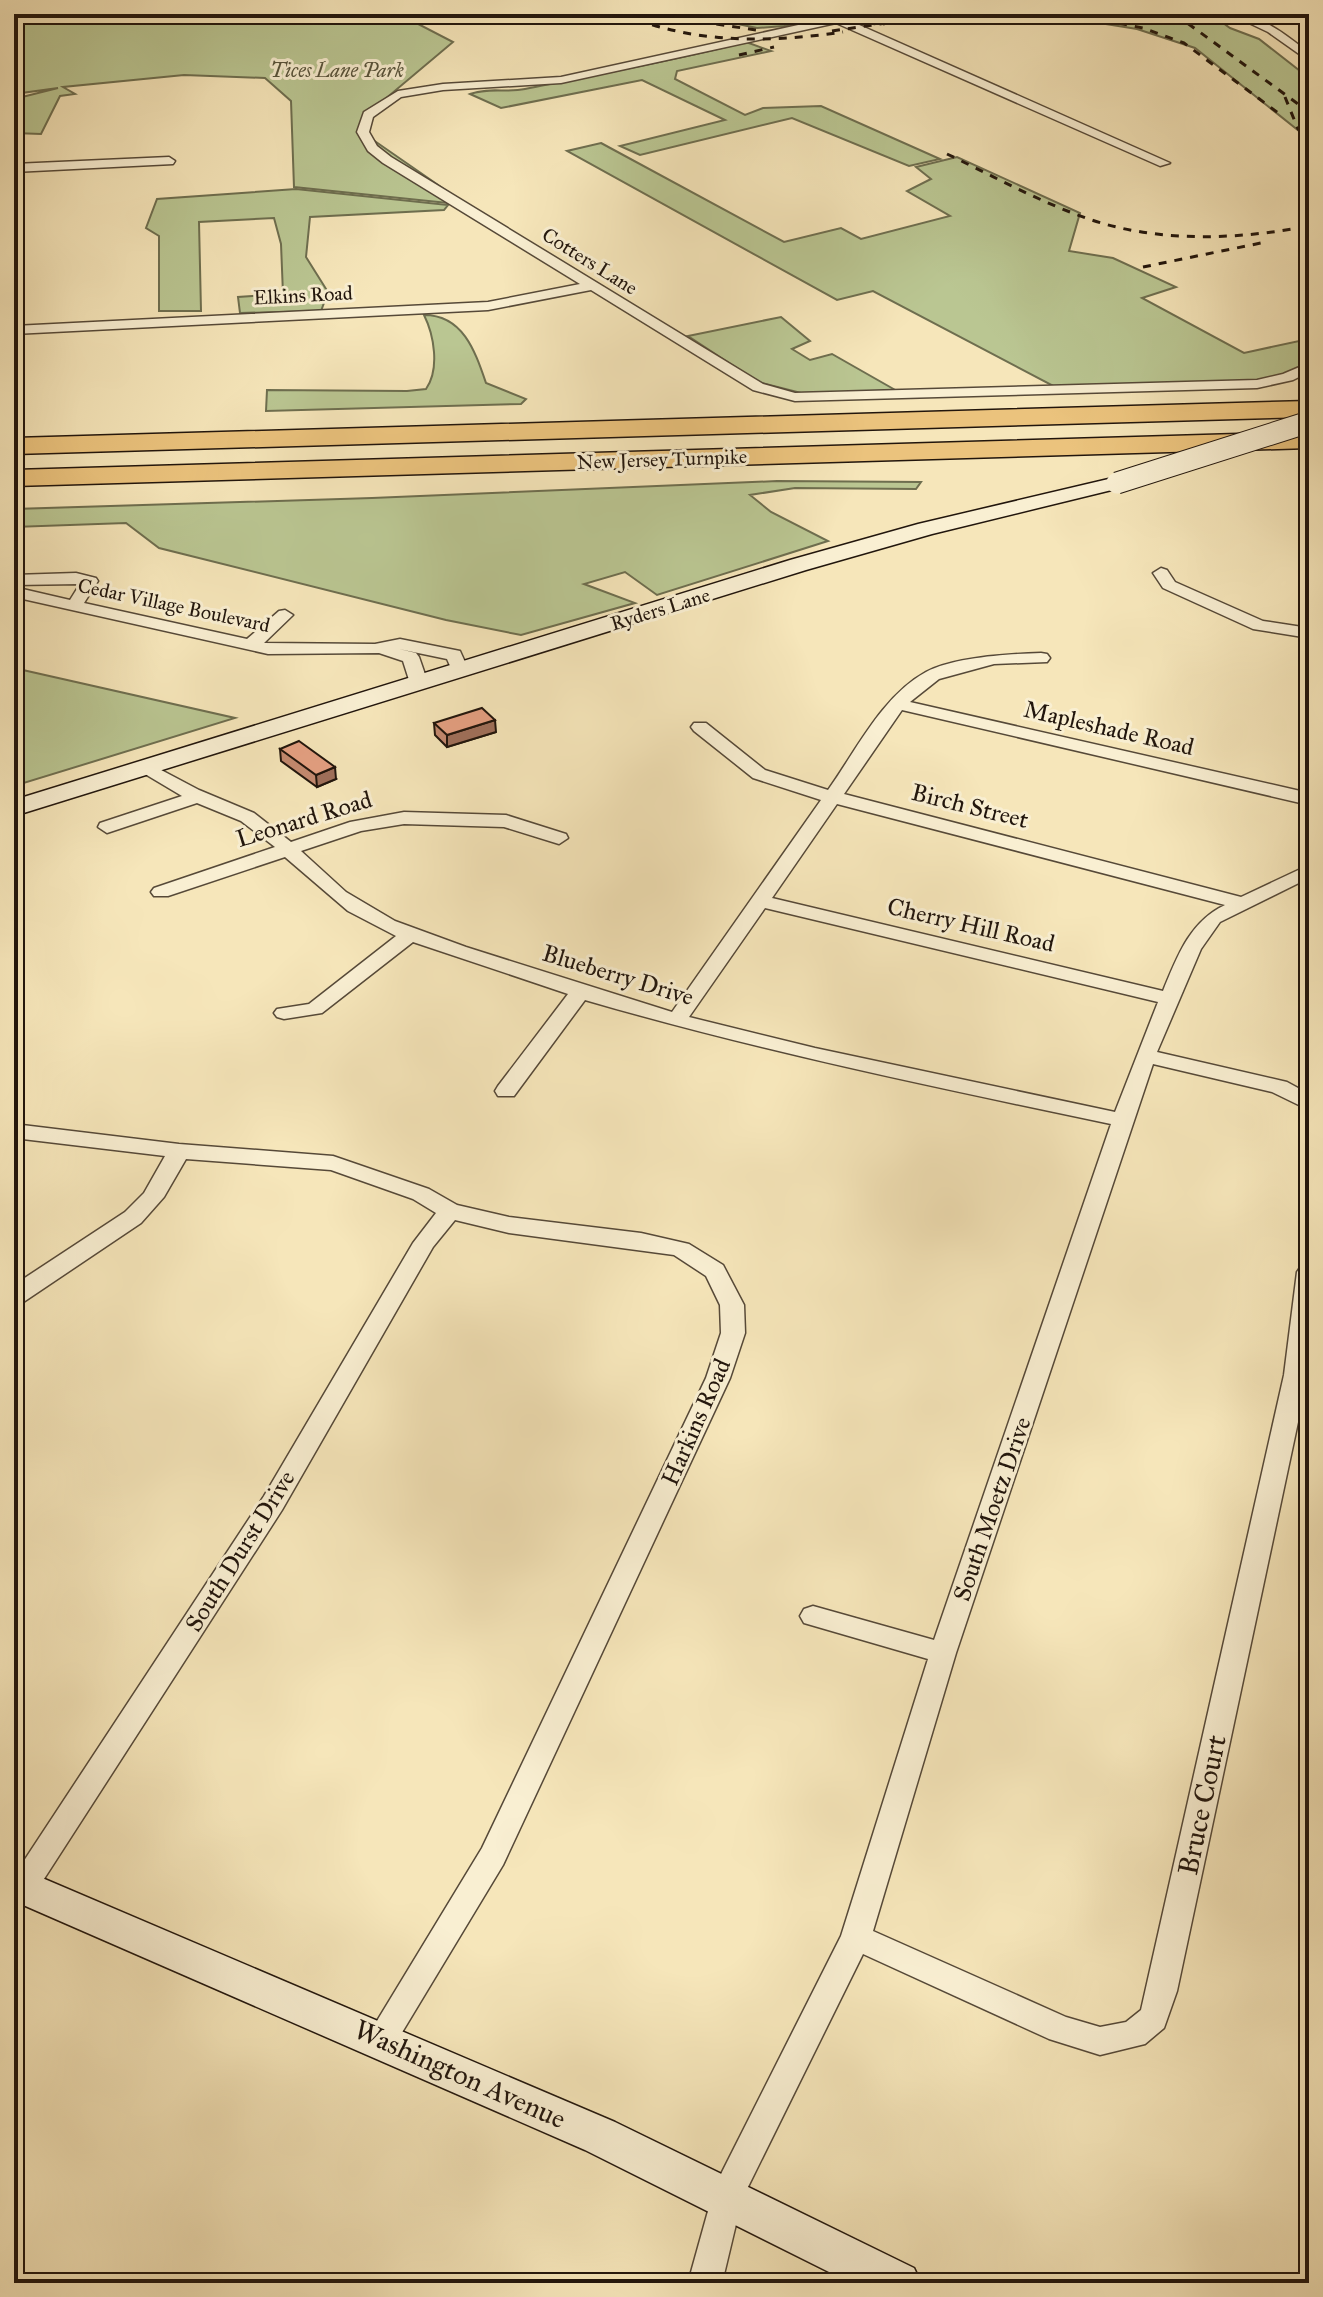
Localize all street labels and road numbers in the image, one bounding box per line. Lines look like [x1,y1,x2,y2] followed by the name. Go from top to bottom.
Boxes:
[538,222,642,300] street label: Cotters Lane
[253,280,353,310] street label: Elkins Road
[576,444,748,475] street label: New Jersey Turnpike
[75,573,272,638] street label: Cedar Village Boulevard
[607,583,713,635] street label: Ryders Lane
[1021,694,1197,762] street label: Mapleshade Road
[908,777,1032,835] street label: Birch Street
[232,784,376,854] street label: Leonard Road
[884,891,1058,959] street label: Cherry Hill Road
[539,938,697,1012] street label: Blueberry Drive
[655,1354,737,1490] street label: Harkins Road
[946,1413,1038,1605] street label: South Moetz Drive
[178,1465,302,1637] street label: South Durst Drive
[1170,1732,1234,1878] street label: Bruce Court
[349,2012,571,2136] street label: Washington Avenue

